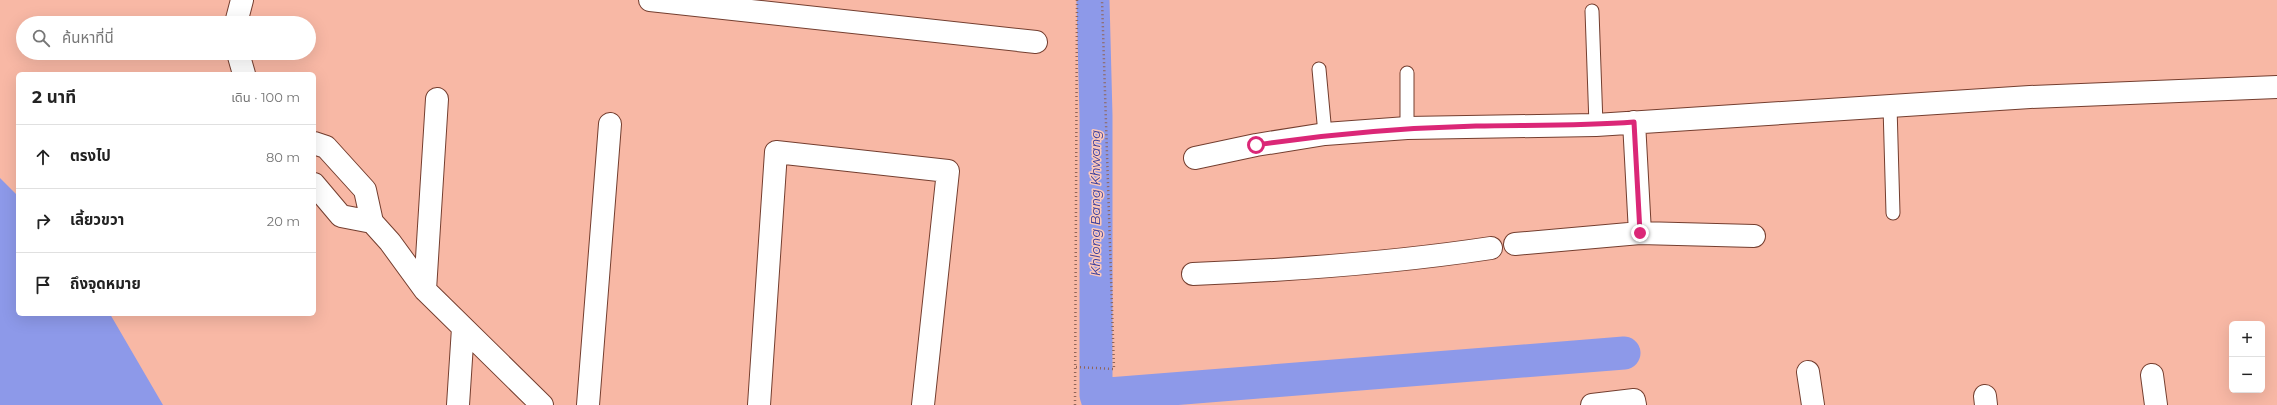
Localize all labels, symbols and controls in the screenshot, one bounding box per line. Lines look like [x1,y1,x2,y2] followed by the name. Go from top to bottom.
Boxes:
[16,16,316,60] search box
[30,27,52,49] icon: search
[62,28,114,47] text: ค้นหาที่นี่
[32,87,76,107] text: 2 นาที
[231,89,300,105] text: เดิน · 100 m
[1087,130,1103,276] water label: Khlong Bang Khwang
[1247,136,1265,154] route start
[32,146,54,168] icon: ahead
[70,146,111,165] text: ตรงไป
[266,149,300,165] text: 80 m
[32,210,54,232] icon: right
[70,210,124,229] text: เลี้ยวขวา
[267,213,300,229] text: 20 m
[1631,224,1649,242] route end
[32,274,54,296] icon: arrive
[70,274,141,293] text: ถึงจุดหมาย
[2229,321,2265,393] map controls
[2229,321,2265,357] button: +
[2229,357,2265,393] button: −

